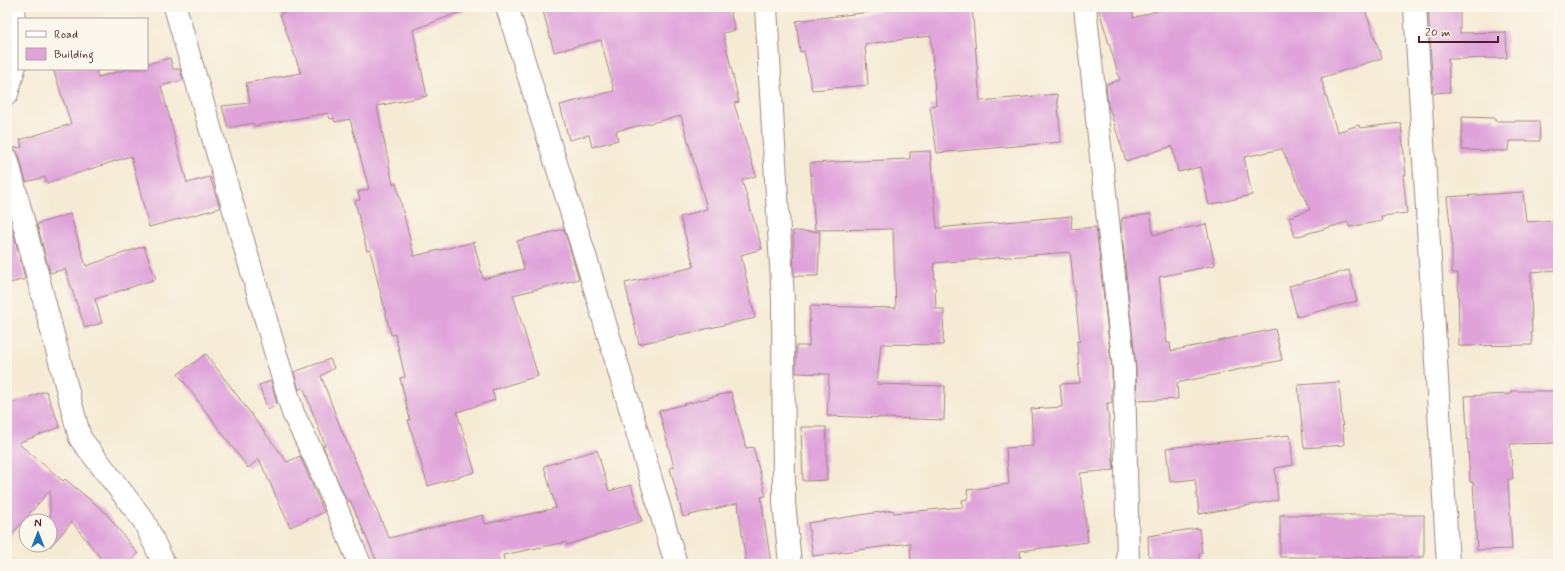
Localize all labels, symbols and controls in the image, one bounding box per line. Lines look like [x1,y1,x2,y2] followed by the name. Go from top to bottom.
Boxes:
[18,18,148,70] legend
[1419,18,1498,44] scale bar
[1425,25,1451,41] text: 20 m
[54,27,78,43] text: Road
[54,47,94,64] text: Building
[18,513,58,553] north arrow
[34,517,42,531] text: N

